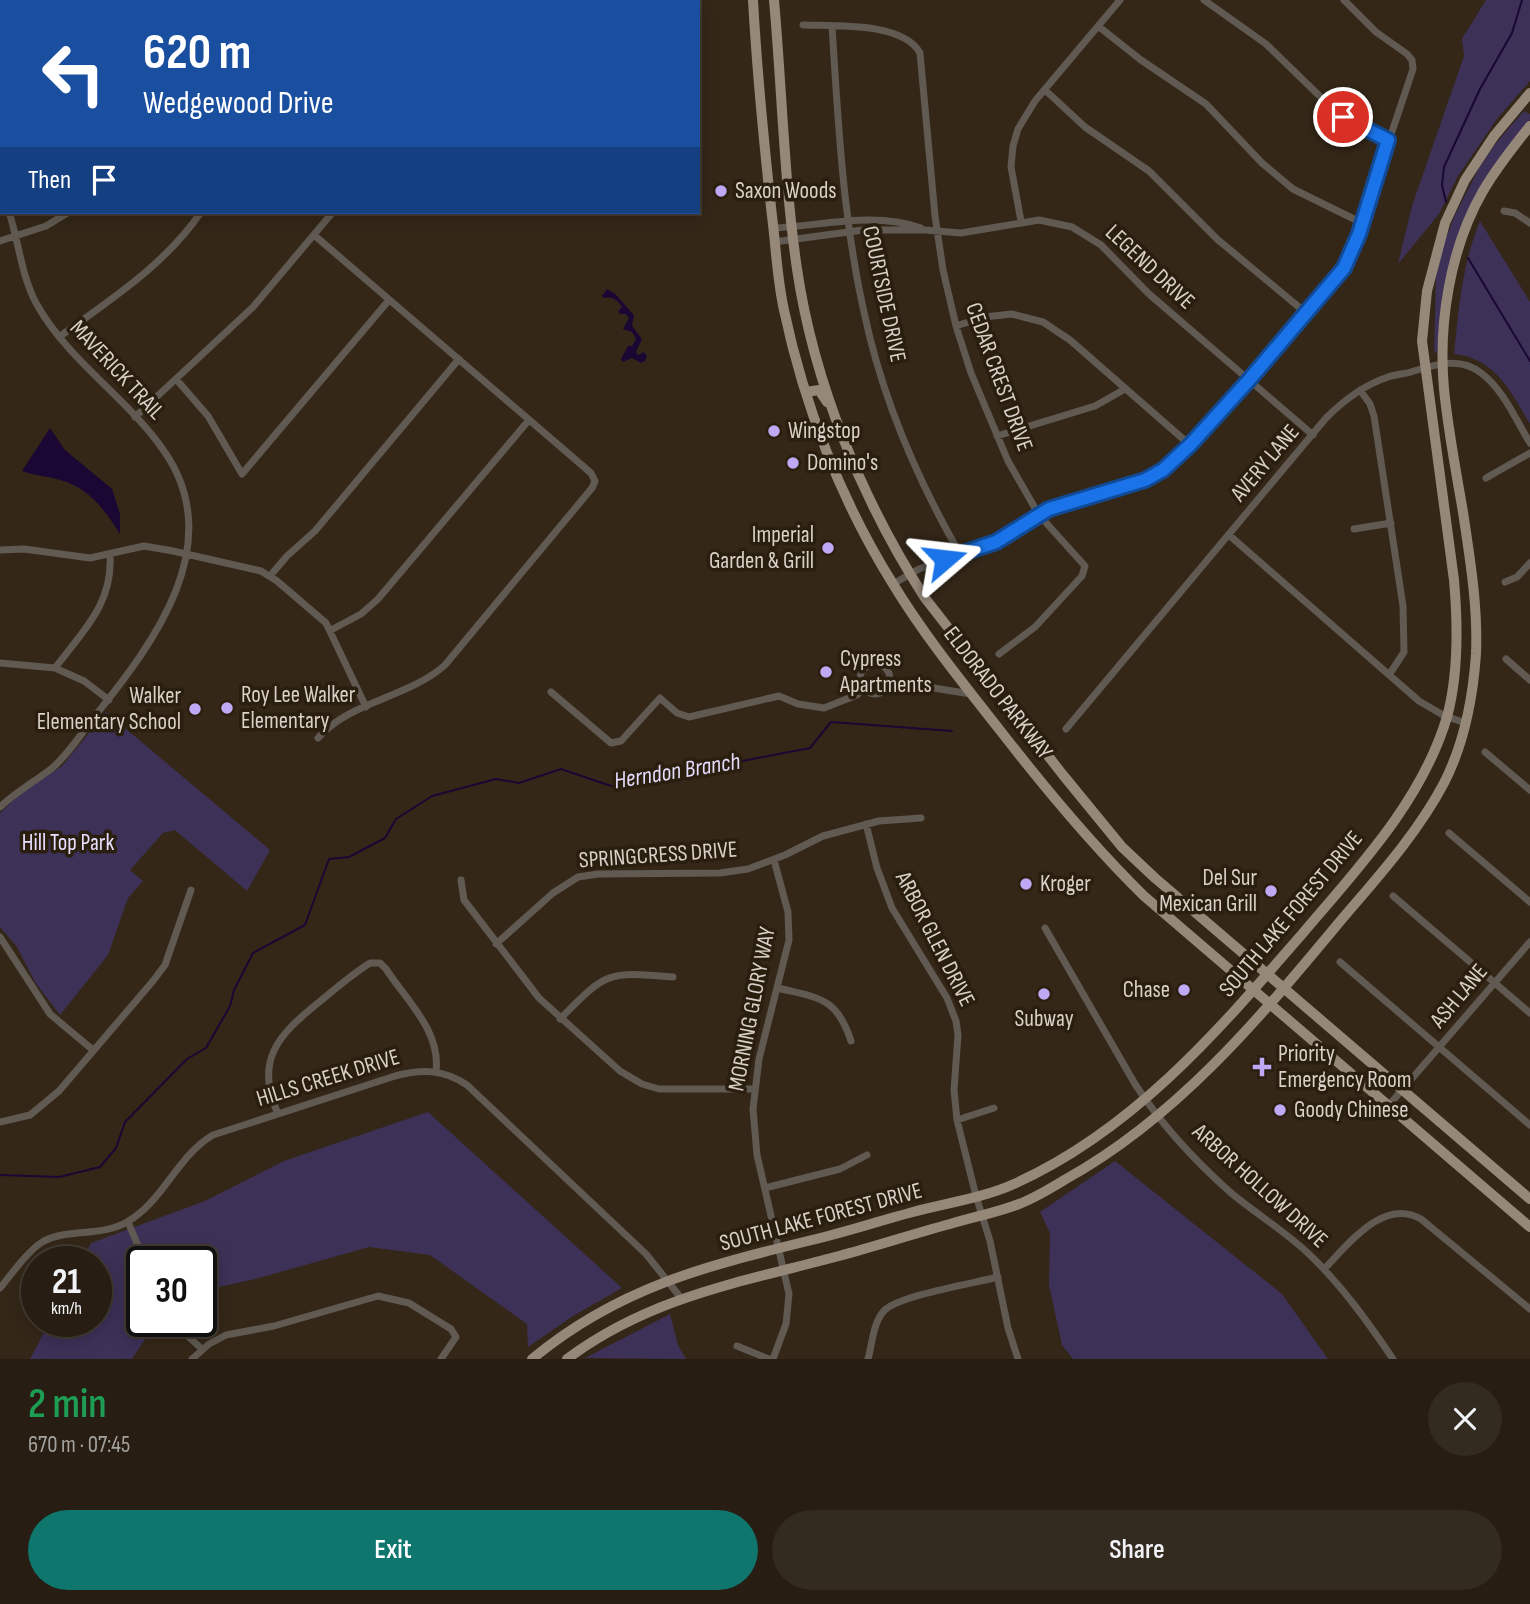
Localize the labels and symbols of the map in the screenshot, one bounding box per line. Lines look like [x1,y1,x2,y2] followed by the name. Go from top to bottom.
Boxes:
[1313,87,1373,147] pin
[735,177,837,205] place label: Saxon Woods
[713,183,729,199] marker: Saxon Woods
[1100,219,1200,315] street label: LEGEND DRIVE
[856,223,912,365] street label: COURTSIDE DRIVE
[959,299,1039,455] street label: CEDAR CREST DRIVE
[64,314,171,426] street label: MAVERICK TRAIL
[788,417,860,445] place label: Wingstop
[1224,419,1305,508] street label: AVERY LANE
[766,423,782,439] marker: Wingstop
[807,449,878,477] place label: Domino's
[785,455,801,471] marker: Domino's
[709,521,814,575] place label: Imperial Garden & Grill
[908,522,982,596] position arrow
[820,540,836,556] marker: Imperial Garden & Grill
[938,621,1059,765] street label: ELDORADO PARKWAY
[839,645,932,699] place label: Cypress Apartments
[818,664,834,680] marker: Cypress Apartments
[241,681,356,735] place label: Roy Lee Walker Elementary
[37,682,181,736] place label: Walker Elementary School
[219,700,235,716] marker: Roy Lee Walker Elementary
[187,701,203,717] marker: Walker Elementary School
[612,747,742,795] water label: Herndon Branch
[1213,825,1369,1003] street label: SOUTH LAKE FOREST DRIVE
[22,829,114,857] park label: Hill Top Park
[578,835,738,875] street label: SPRINGCRESS DRIVE
[1159,864,1257,918] place label: Del Sur Mexican Grill
[889,866,981,1011] street label: ARBOR GLEN DRIVE
[1040,870,1091,898] place label: Kroger
[1018,876,1034,892] marker: Kroger
[1263,883,1279,899] marker: Del Sur Mexican Grill
[722,924,782,1093] street label: MORNING GLORY WAY
[1424,958,1494,1034] street label: ASH LANE
[1123,976,1170,1004] place label: Chase
[1176,982,1192,998] marker: Chase
[1036,986,1052,1002] marker: Subway
[1014,1005,1074,1033] place label: Subway
[1278,1040,1411,1094] place label: Priority Emergency Room
[253,1043,403,1113] street label: HILLS CREEK DRIVE
[1252,1057,1272,1077] marker: Priority Emergency Room
[1294,1096,1409,1124] place label: Goody Chinese
[1272,1102,1288,1118] marker: Goody Chinese
[1186,1117,1333,1254] street label: ARBOR HOLLOW DRIVE
[717,1176,925,1258] street label: SOUTH LAKE FOREST DRIVE
[126,1246,217,1337] speed limit sign: 30

